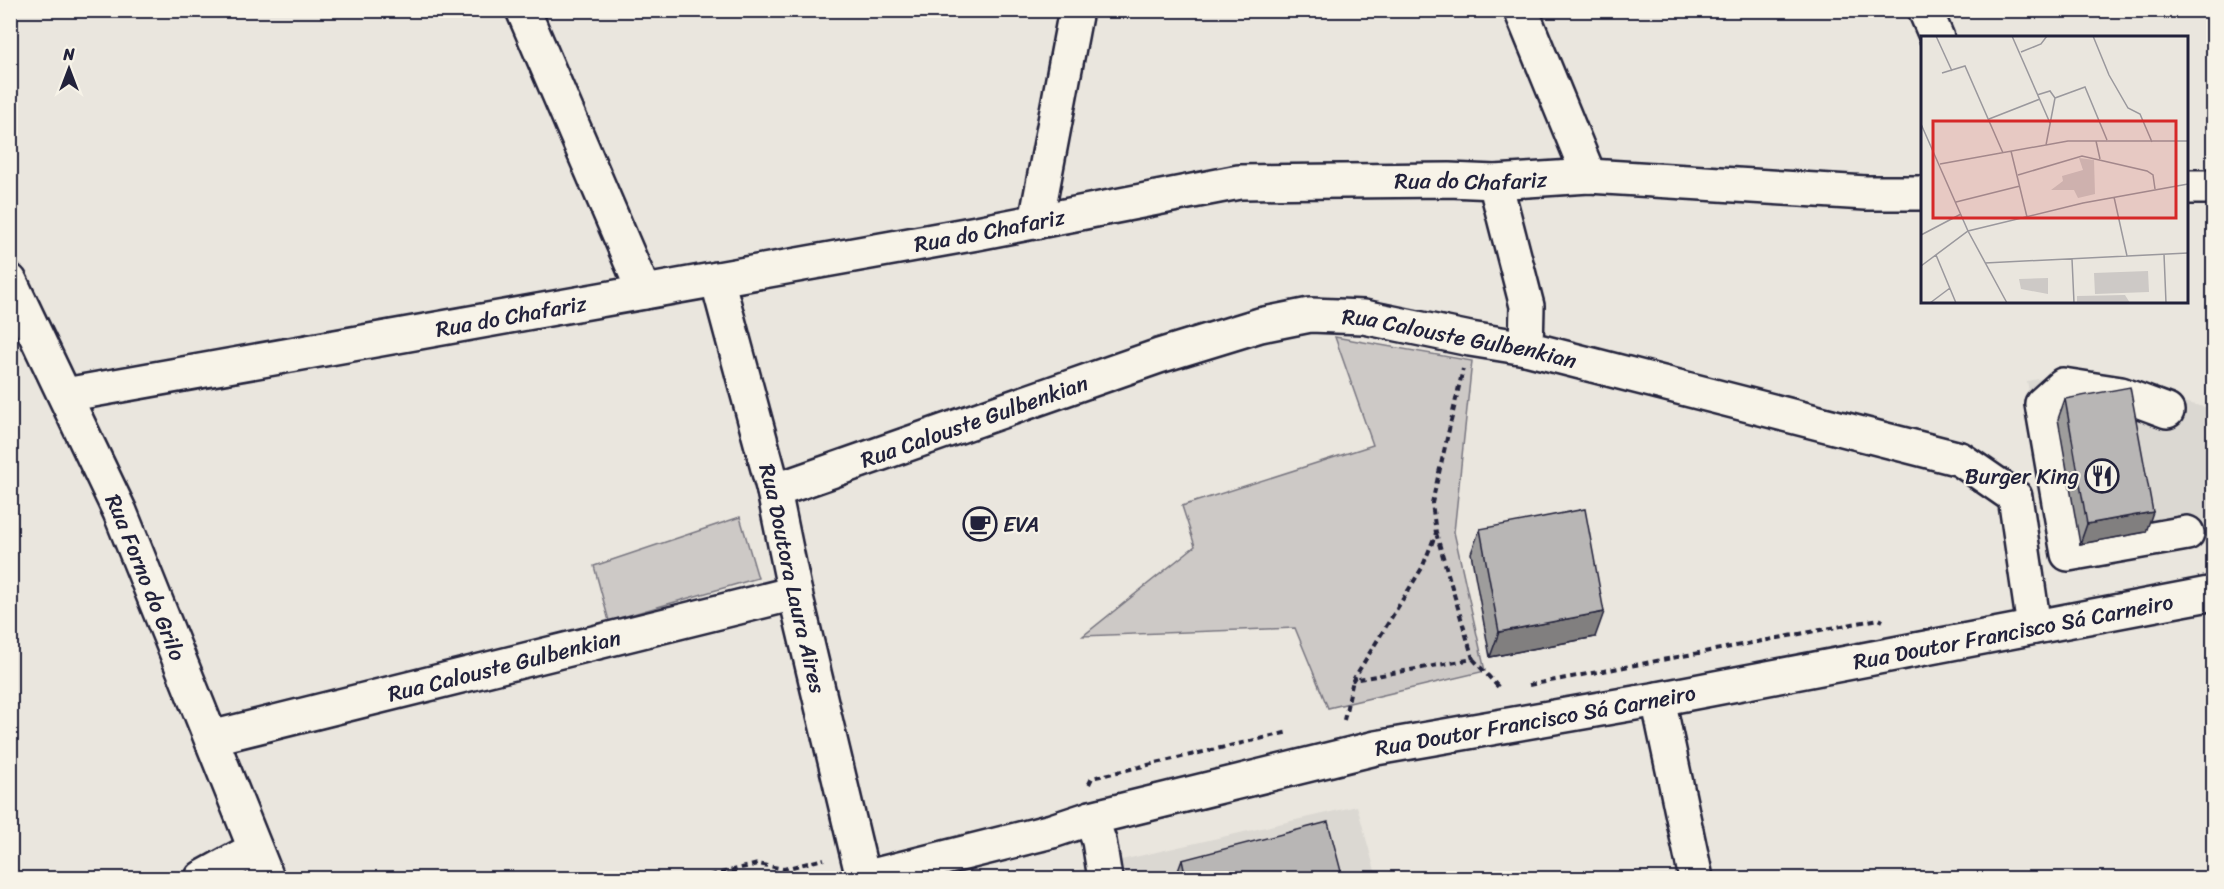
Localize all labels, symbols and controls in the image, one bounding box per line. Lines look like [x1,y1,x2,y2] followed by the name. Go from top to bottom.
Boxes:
[1921,36,2188,303] inset map
[39,39,99,99] north arrow
[62,40,75,69] text: N
[1394,159,1549,202] street label: Rua do Chafariz
[911,197,1069,263] street label: Rua do Chafariz
[432,283,590,348] street label: Rua do Chafariz
[1341,297,1581,380] street label: Rua Calouste Gulbenkian
[855,363,1093,479] street label: Rua Calouste Gulbenkian
[1965,457,2079,496] place label: Burger King
[2084,458,2120,494] restaurant icon: Burger King
[748,459,838,698] street label: Rua Doutora Laura Aires
[94,487,197,667] street label: Rua Forno do Grilo
[1003,505,1039,544] place label: EVA
[962,506,998,542] cafe icon: EVA
[1850,582,2176,681] street label: Rua Doutor Francisco Sá Carneiro
[384,617,625,713] street label: Rua Calouste Gulbenkian
[1372,673,1699,767] street label: Rua Doutor Francisco Sá Carneiro

